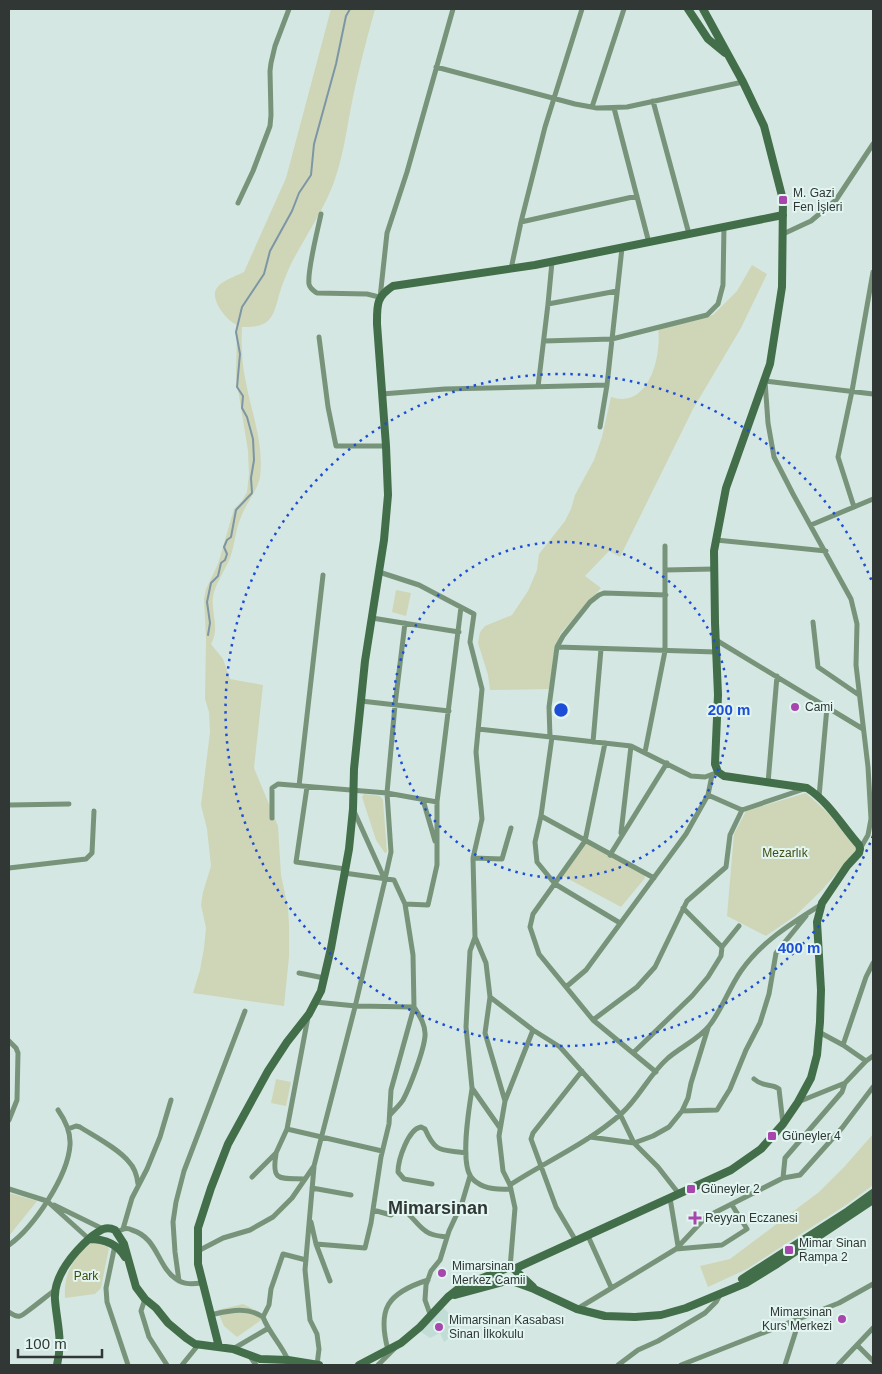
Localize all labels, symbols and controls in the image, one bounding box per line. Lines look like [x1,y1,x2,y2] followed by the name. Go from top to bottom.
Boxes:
[793,186,842,214] place label: M. Gazi Fen İşleri
[777,194,789,206] marker: M. Gazi Fen İşleri
[805,700,833,714] place label: Cami
[552,701,570,719] centre of rings
[708,701,750,718] text: 200 m
[789,701,801,713] marker: Cami
[762,846,809,860] park label: Mezarlık
[778,939,820,956] text: 400 m
[782,1129,841,1143] place label: Güneyler 4
[766,1130,778,1142] marker: Güneyler 4
[701,1182,760,1196] place label: Güneyler 2
[685,1183,697,1195] marker: Güneyler 2
[388,1198,488,1218] district label: Mimarsinan
[705,1211,798,1225] place label: Reyyan Eczanesi
[689,1212,701,1224] marker: Reyyan Eczanesi
[799,1236,866,1264] place label: Mimar Sinan Rampa 2
[783,1244,795,1256] marker: Mimar Sinan Rampa 2
[452,1259,525,1287] place label: Mimarsinan Merkez Camii
[436,1267,448,1279] marker: Mimarsinan Merkez Camii
[74,1269,99,1283] park label: Park
[762,1305,832,1333] place label: Mimarsinan Kurs Merkezi
[449,1313,564,1341] place label: Mimarsinan Kasabası Sinan İlkokulu
[836,1313,848,1325] marker: Mimarsinan Kurs Merkezi
[433,1321,445,1333] marker: Mimarsinan Kasabası Sinan İlkokulu
[18,1326,101,1358] scale bar
[25,1335,67,1352] text: 100 m

